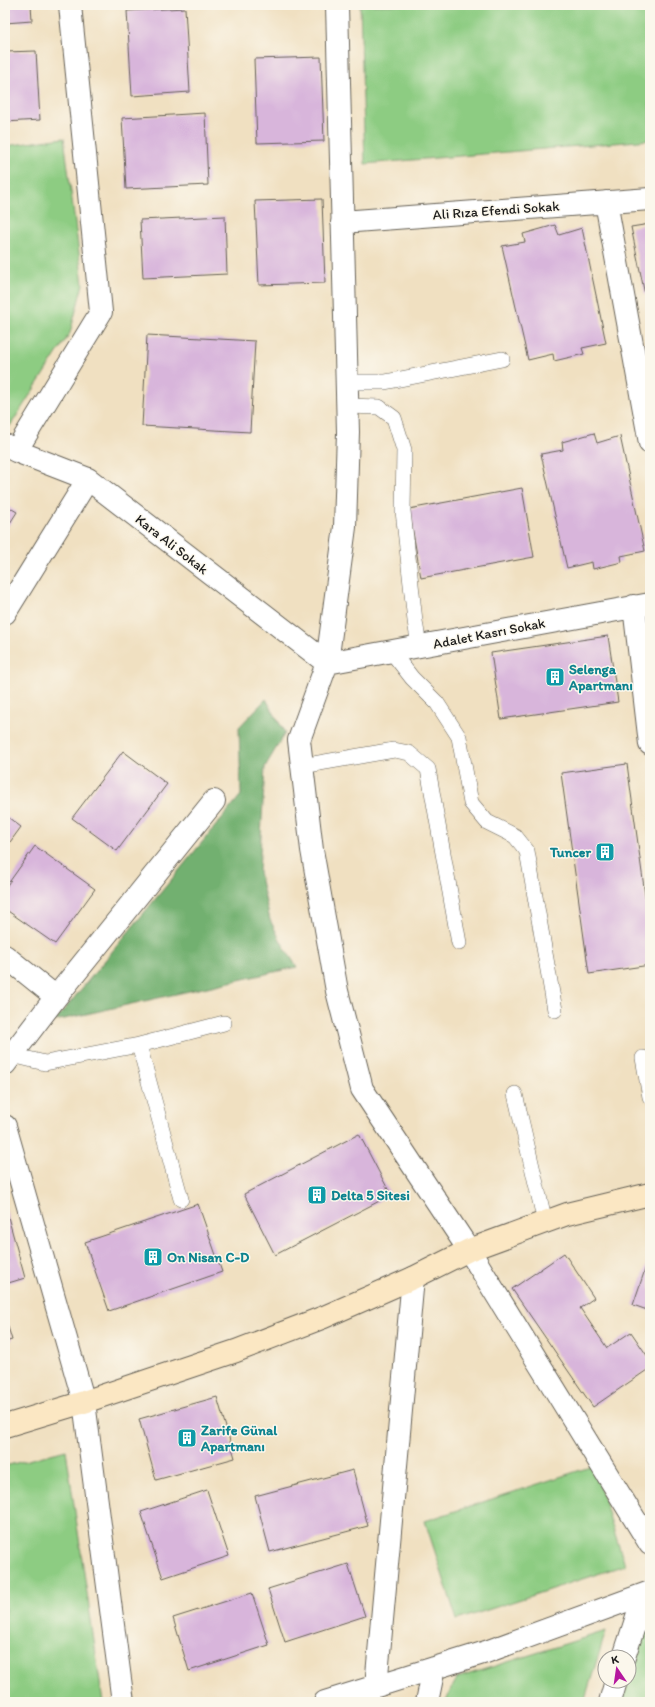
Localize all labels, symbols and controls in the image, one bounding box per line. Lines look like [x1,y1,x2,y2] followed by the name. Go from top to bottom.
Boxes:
[432,198,561,223] street label: Ali Rıza Efendi Sokak
[132,511,212,579] street label: Kara Ali Sokak
[432,614,547,653] street label: Adalet Kasrı Sokak
[568,661,633,694] place label: Selenga Apartmanı
[544,666,566,688] building icon: Selenga Apartmanı
[594,841,616,863] building icon: Tuncer
[549,844,591,861] place label: Tuncer
[306,1184,328,1206] building icon: Delta 5 Sitesi
[331,1187,410,1204] place label: Delta 5 Sitesi
[142,1246,164,1268] building icon: On Nisan C-D
[167,1249,250,1266] place label: On Nisan C-D
[200,1422,278,1455] place label: Zarife Günal Apartmanı
[176,1427,198,1449] building icon: Zarife Günal Apartmanı
[597,1649,637,1689] north arrow
[610,1652,621,1667] text: K

